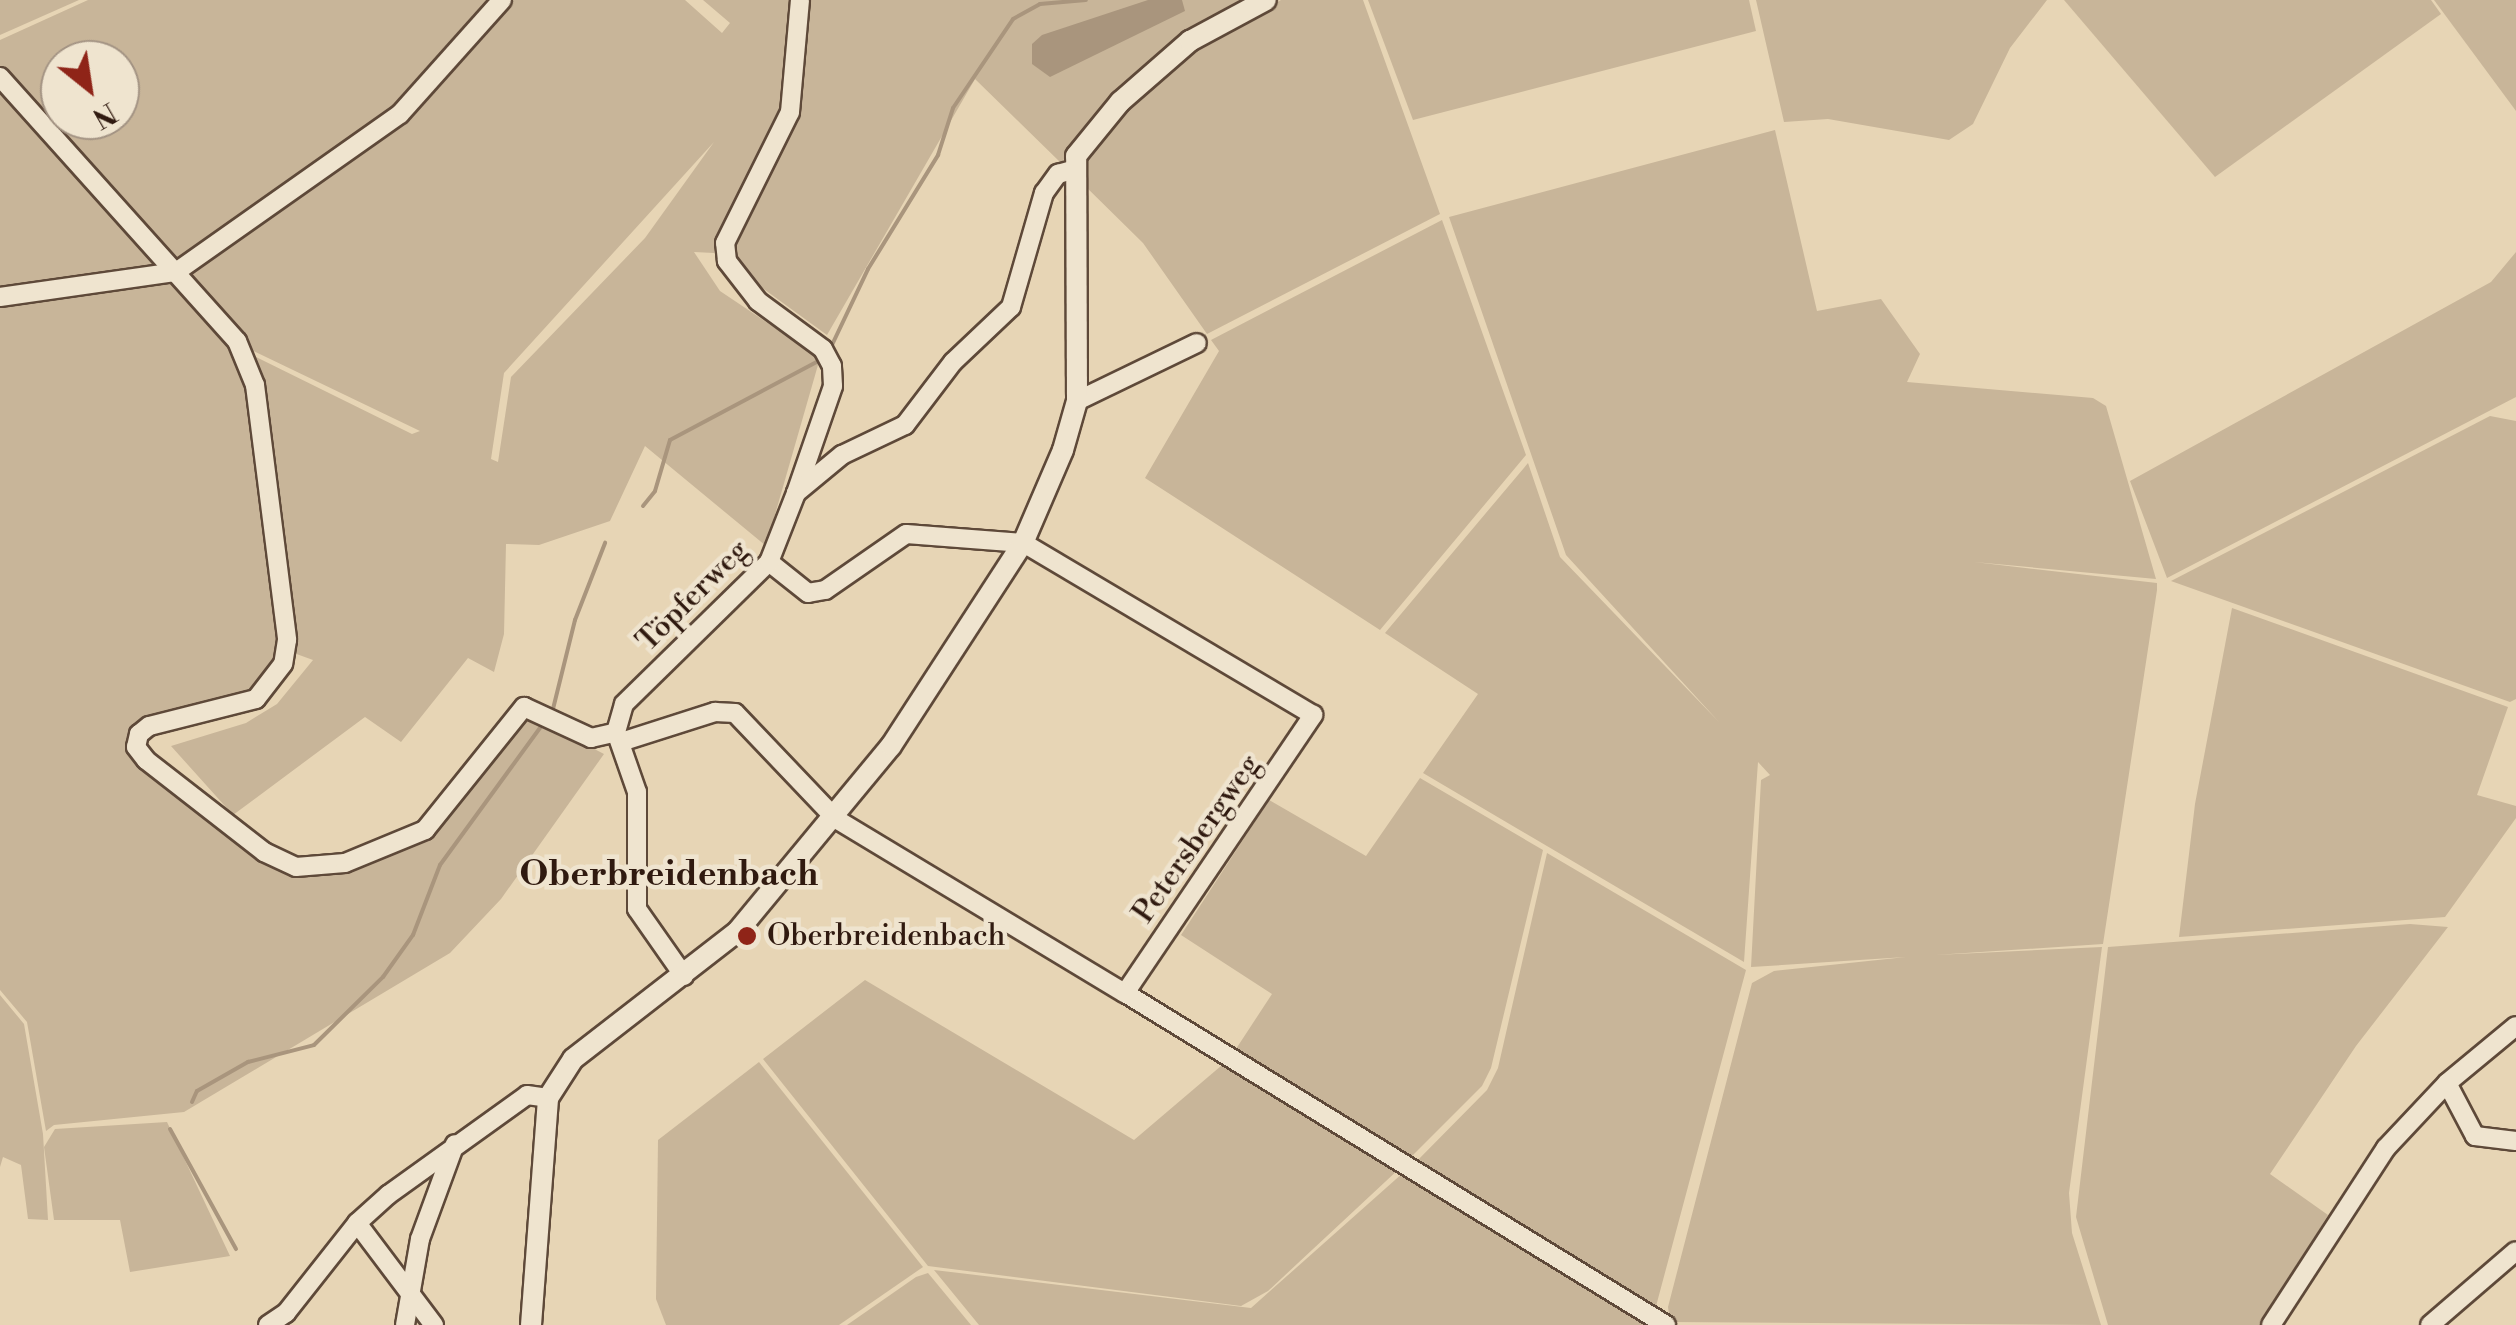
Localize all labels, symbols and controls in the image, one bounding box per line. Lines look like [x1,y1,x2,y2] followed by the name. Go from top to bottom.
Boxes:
[40,40,140,140] north arrow
[86,94,123,135] text: N
[630,533,756,659] street label: Töpferweg
[1126,748,1268,930] street label: Petersbergweg
[519,854,819,896] district label: Oberbreidenbach
[767,918,1005,954] place label: Oberbreidenbach
[736,925,758,947] marker: Oberbreidenbach

